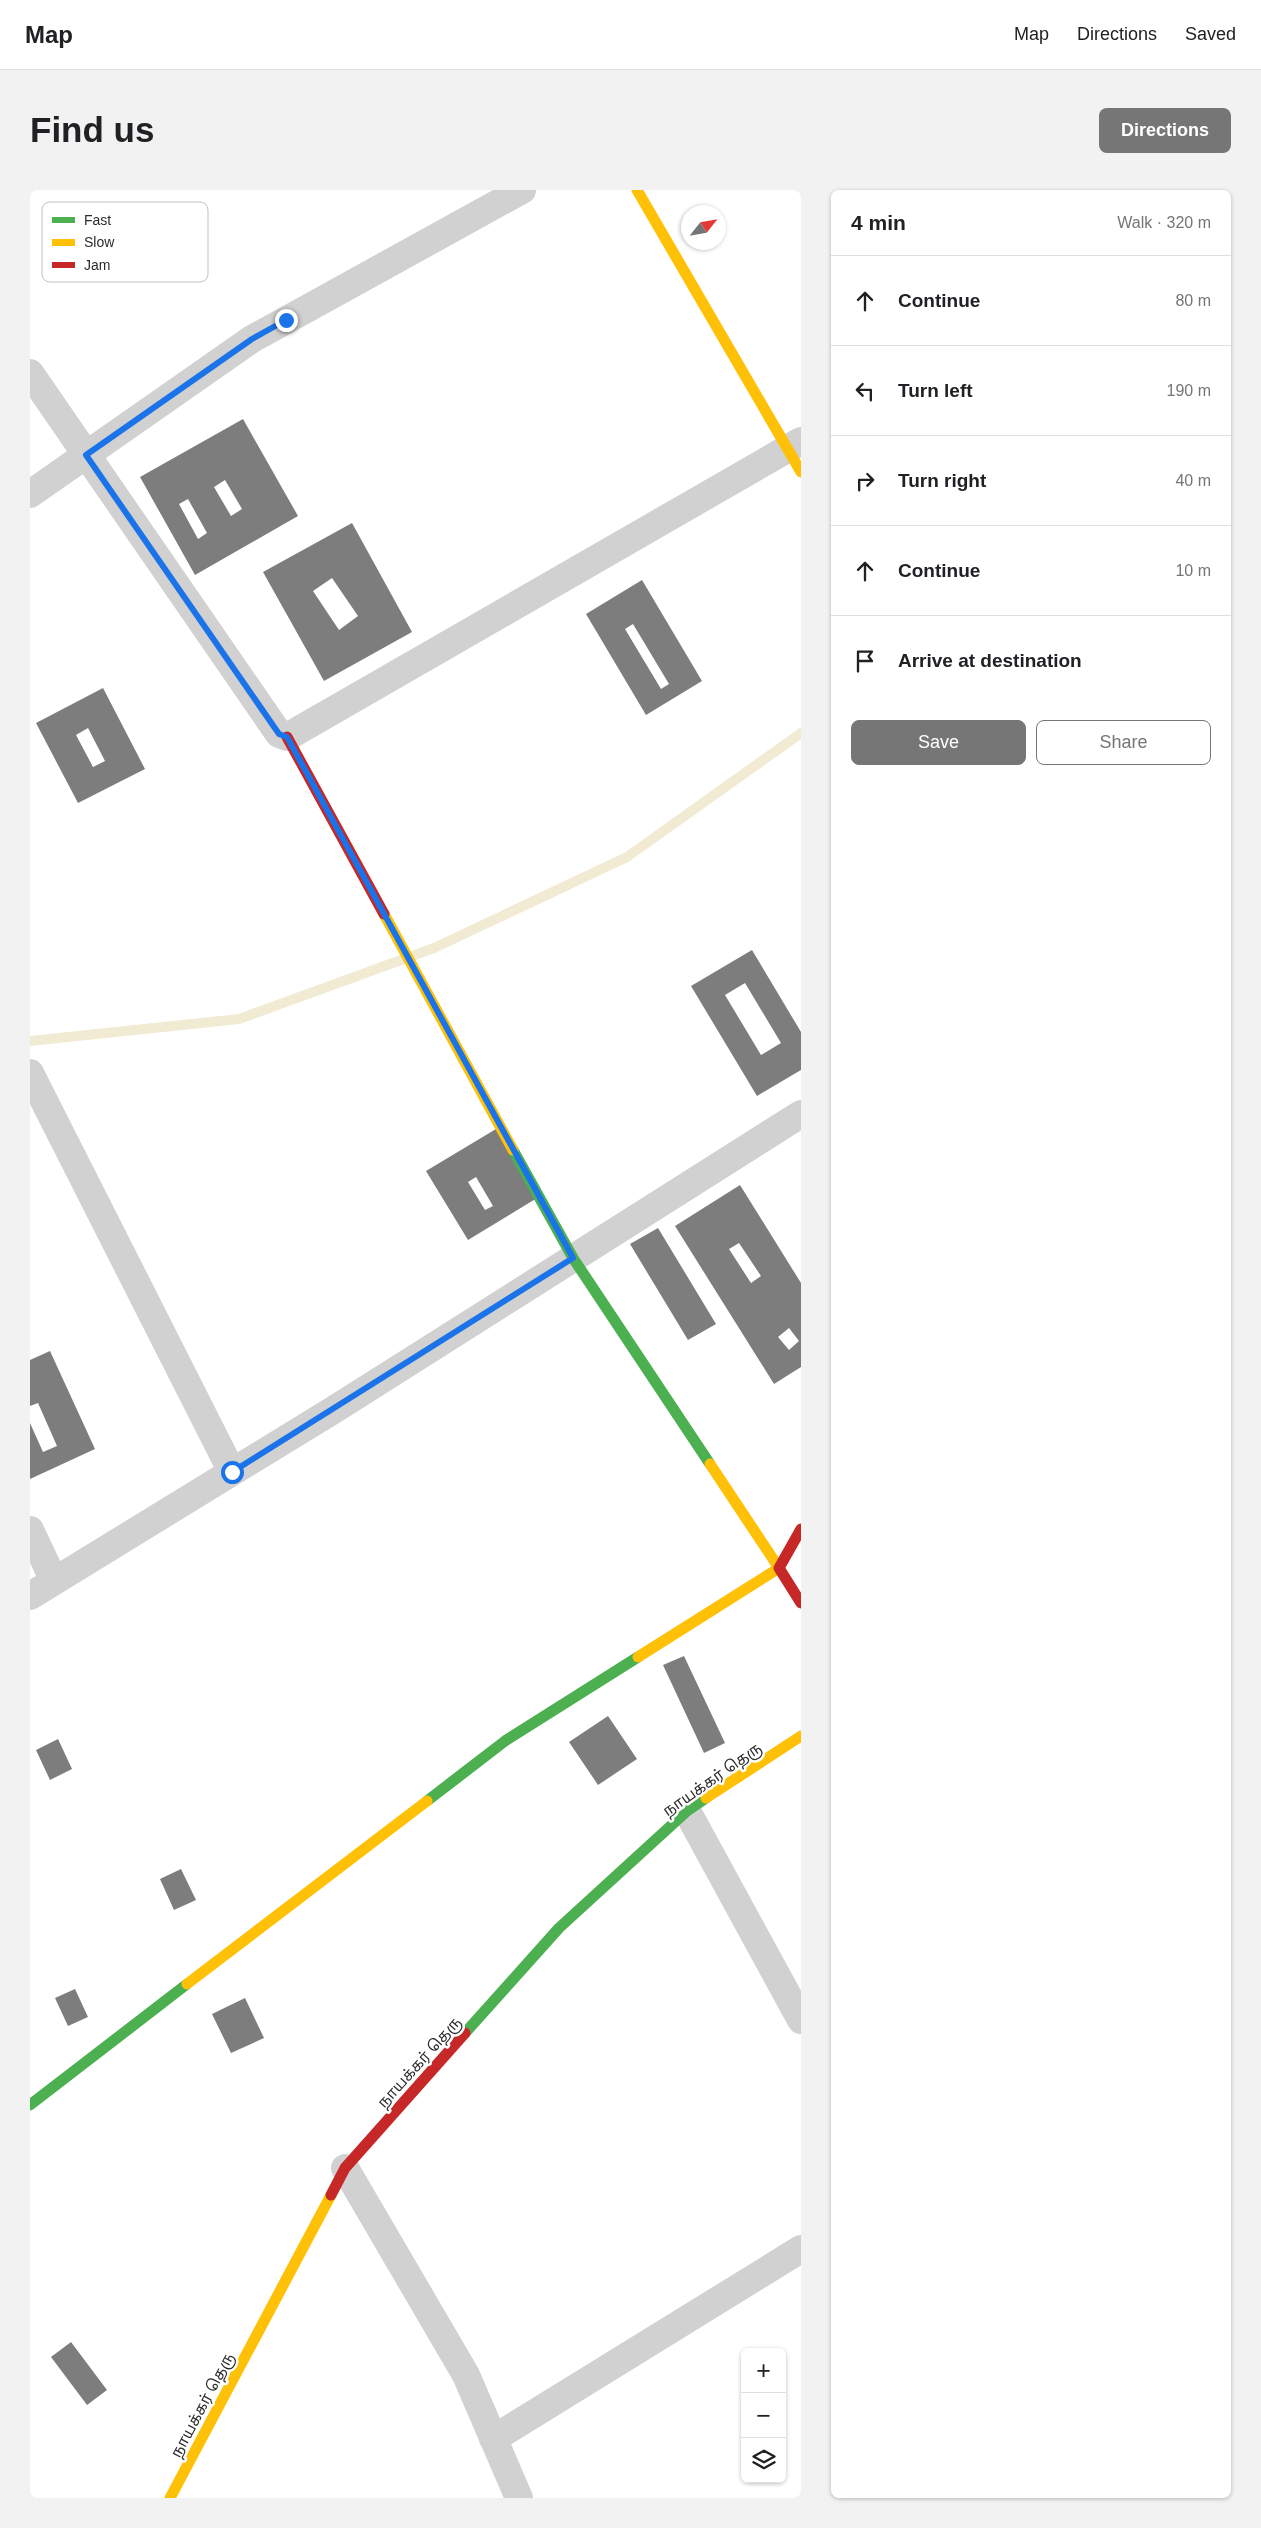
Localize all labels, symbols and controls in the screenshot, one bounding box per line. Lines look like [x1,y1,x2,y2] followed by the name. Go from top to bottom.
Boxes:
[25,21,73,48] text: Map
[1014,24,1049,44] text: Map
[1077,24,1157,44] text: Directions
[1185,24,1236,44] text: Saved
[1099,108,1231,153] button: Directions
[30,110,154,149] text: Find us
[42,202,208,282] legend
[681,205,726,250] north arrow
[851,211,906,234] text: 4 min
[84,212,111,228] text: Fast
[1117,214,1211,231] text: Walk · 320 m
[84,234,115,250] text: Slow
[84,257,110,273] text: Jam
[851,287,879,315] icon: ahead
[898,290,980,311] text: Continue
[1175,292,1211,309] text: 80 m
[275,309,298,332] route end
[851,377,879,405] icon: left
[898,380,973,401] text: Turn left
[1167,382,1211,399] text: 190 m
[851,467,879,495] icon: right
[898,470,986,491] text: Turn right
[1175,472,1211,489] text: 40 m
[851,557,879,585] icon: ahead
[898,560,980,581] text: Continue
[1175,562,1211,579] text: 10 m
[851,647,879,675] icon: arrive
[898,650,1082,671] text: Arrive at destination
[851,720,1026,765] button: Save
[1036,720,1211,765] button: Share
[221,1461,244,1484] route start
[660,1739,766,1822] street label: நாயக்கர் தெரு
[374,2013,467,2113] street label: நாயக்கர் தெரு
[741,2348,786,2483] map controls
[741,2348,786,2393] button: +
[167,2350,240,2462] street label: நாயக்கர் தெரு
[741,2393,786,2438] button: −
[741,2438,786,2483] button: layers

